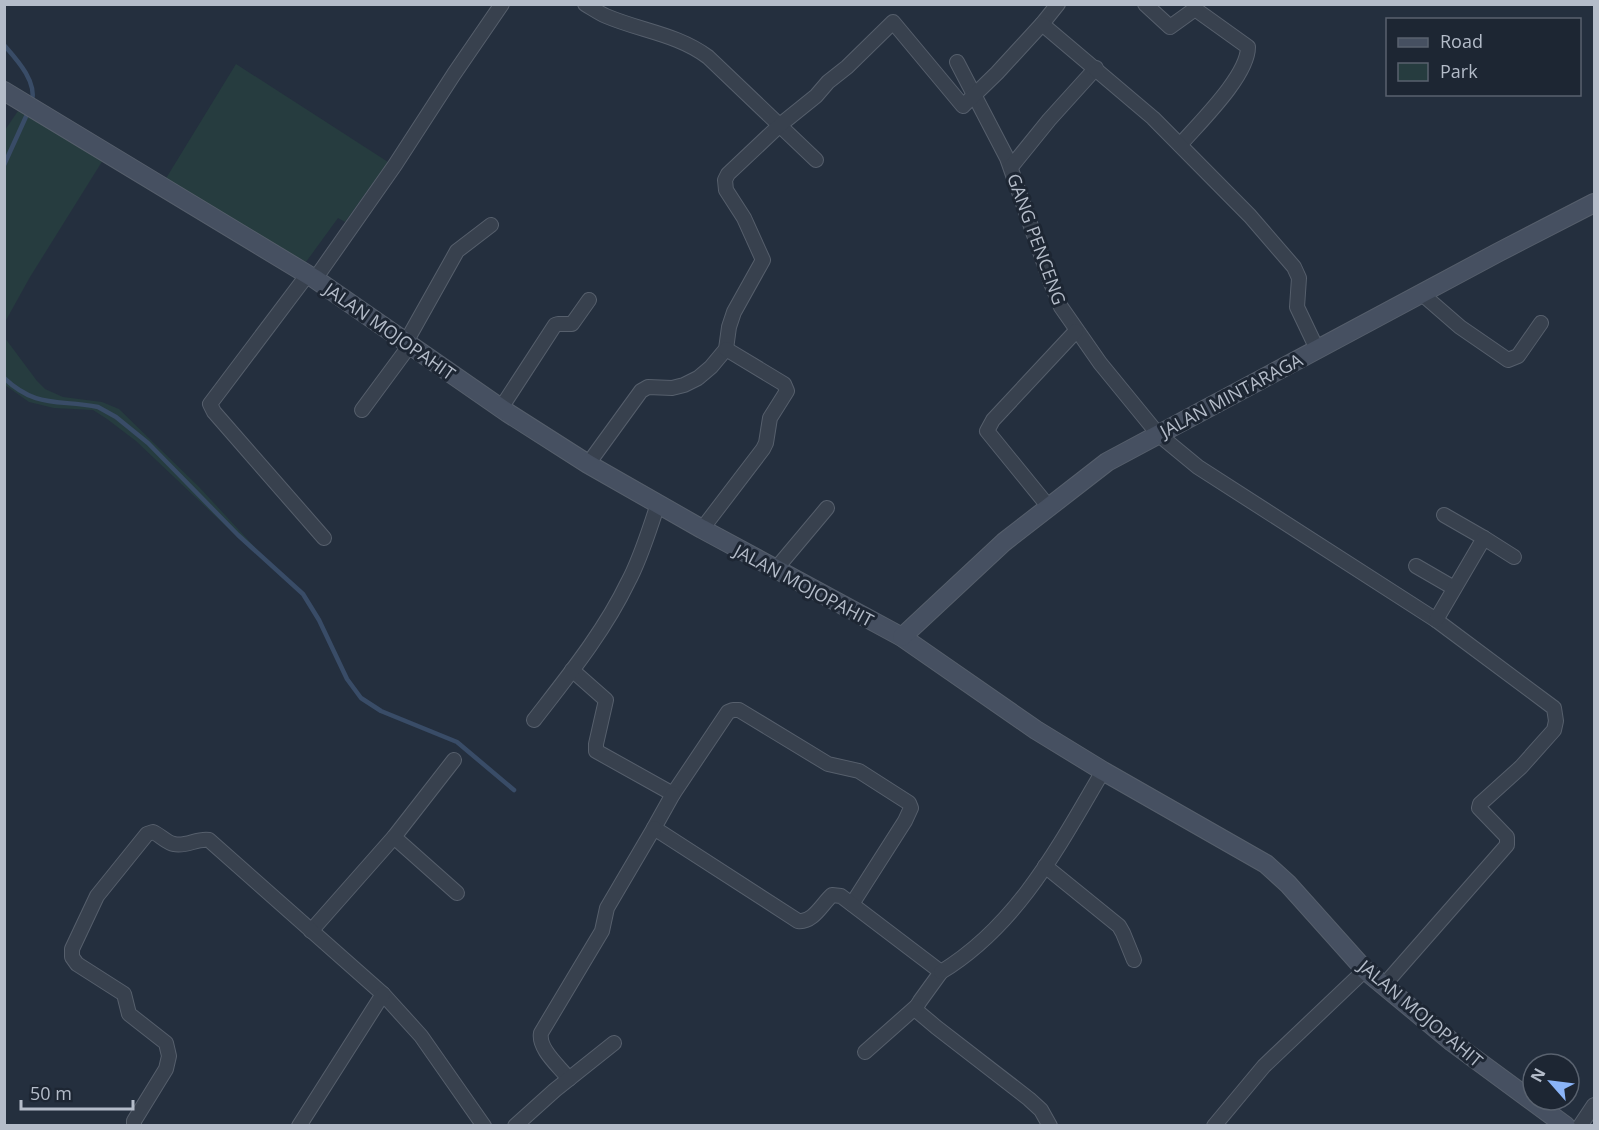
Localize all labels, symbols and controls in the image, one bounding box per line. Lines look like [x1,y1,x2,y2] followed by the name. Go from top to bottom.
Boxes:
[1386,18,1581,96] legend
[1440,29,1483,53] text: Road
[1440,59,1478,83] text: Park
[1002,170,1072,308] street label: GANG PENCENG
[318,276,460,385] street label: JALAN MOJOPAHIT
[1154,347,1307,444] street label: JALAN MINTARAGA
[728,537,878,632] street label: JALAN MOJOPAHIT
[1353,953,1488,1072] street label: JALAN MOJOPAHIT
[1521,1052,1581,1112] north arrow
[1525,1064,1551,1086] text: N
[21,1073,134,1111] scale bar
[30,1081,72,1105] text: 50 m

